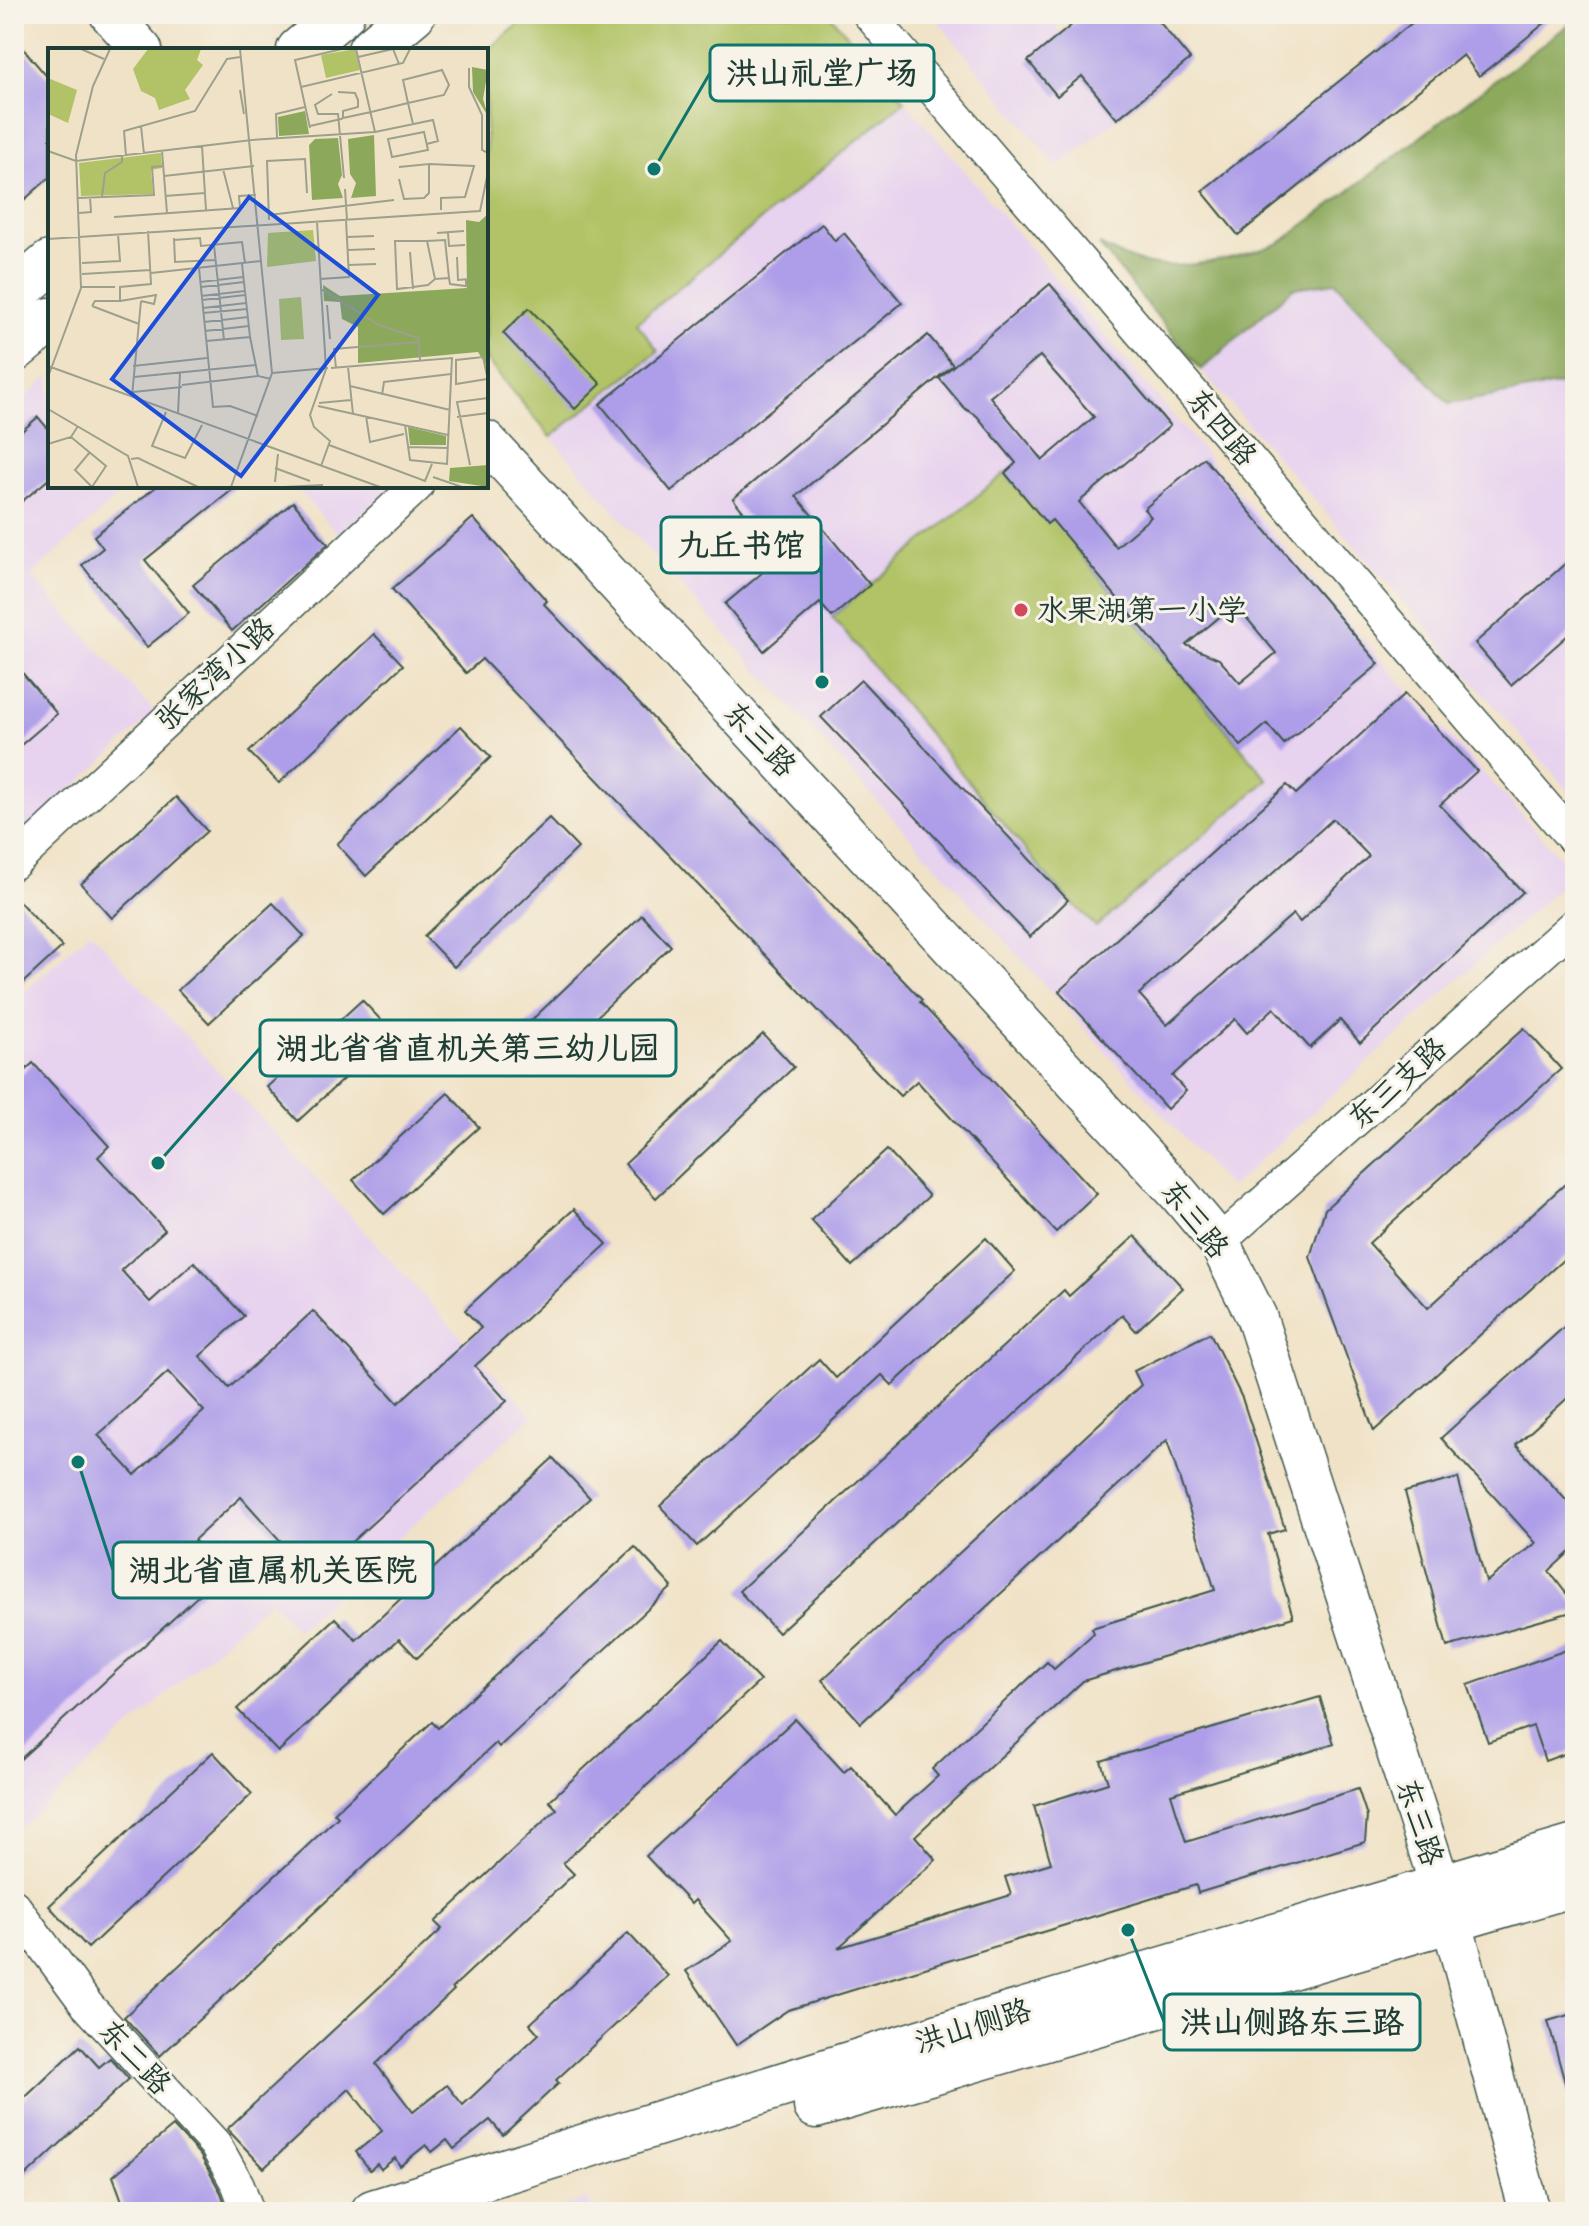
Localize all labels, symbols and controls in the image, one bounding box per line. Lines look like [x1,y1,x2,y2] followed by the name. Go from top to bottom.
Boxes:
[710,45,934,101] callout: 洪山礼堂广场
[726,45,918,102] text: 洪山礼堂广场
[48,48,488,488] inset map
[1172,375,1272,479] street label: 东四路
[661,517,821,573] callout: 九丘书馆
[677,517,805,574] text: 九丘书馆
[1037,583,1247,637] place label: 水果湖第一小学
[1012,601,1030,619] marker: 水果湖第一小学
[142,603,288,745] street label: 张家湾小路
[710,688,810,790] street label: 东三路
[260,1020,676,1076] callout: 湖北省省直机关第三幼儿园
[276,1020,660,1077] text: 湖北省省直机关第三幼儿园
[1334,1023,1460,1143] street label: 东三支路
[1146,1167,1244,1271] street label: 东三路
[113,1542,433,1598] callout: 湖北省直属机关医院
[129,1542,417,1599] text: 湖北省直属机关医院
[1380,1771,1460,1873] street label: 东三路
[908,1983,1038,2069] street label: 洪山侧路
[1164,1994,1420,2050] callout: 洪山侧路东三路
[1180,1994,1405,2051] text: 洪山侧路东三路
[85,2006,185,2108] street label: 东二路

